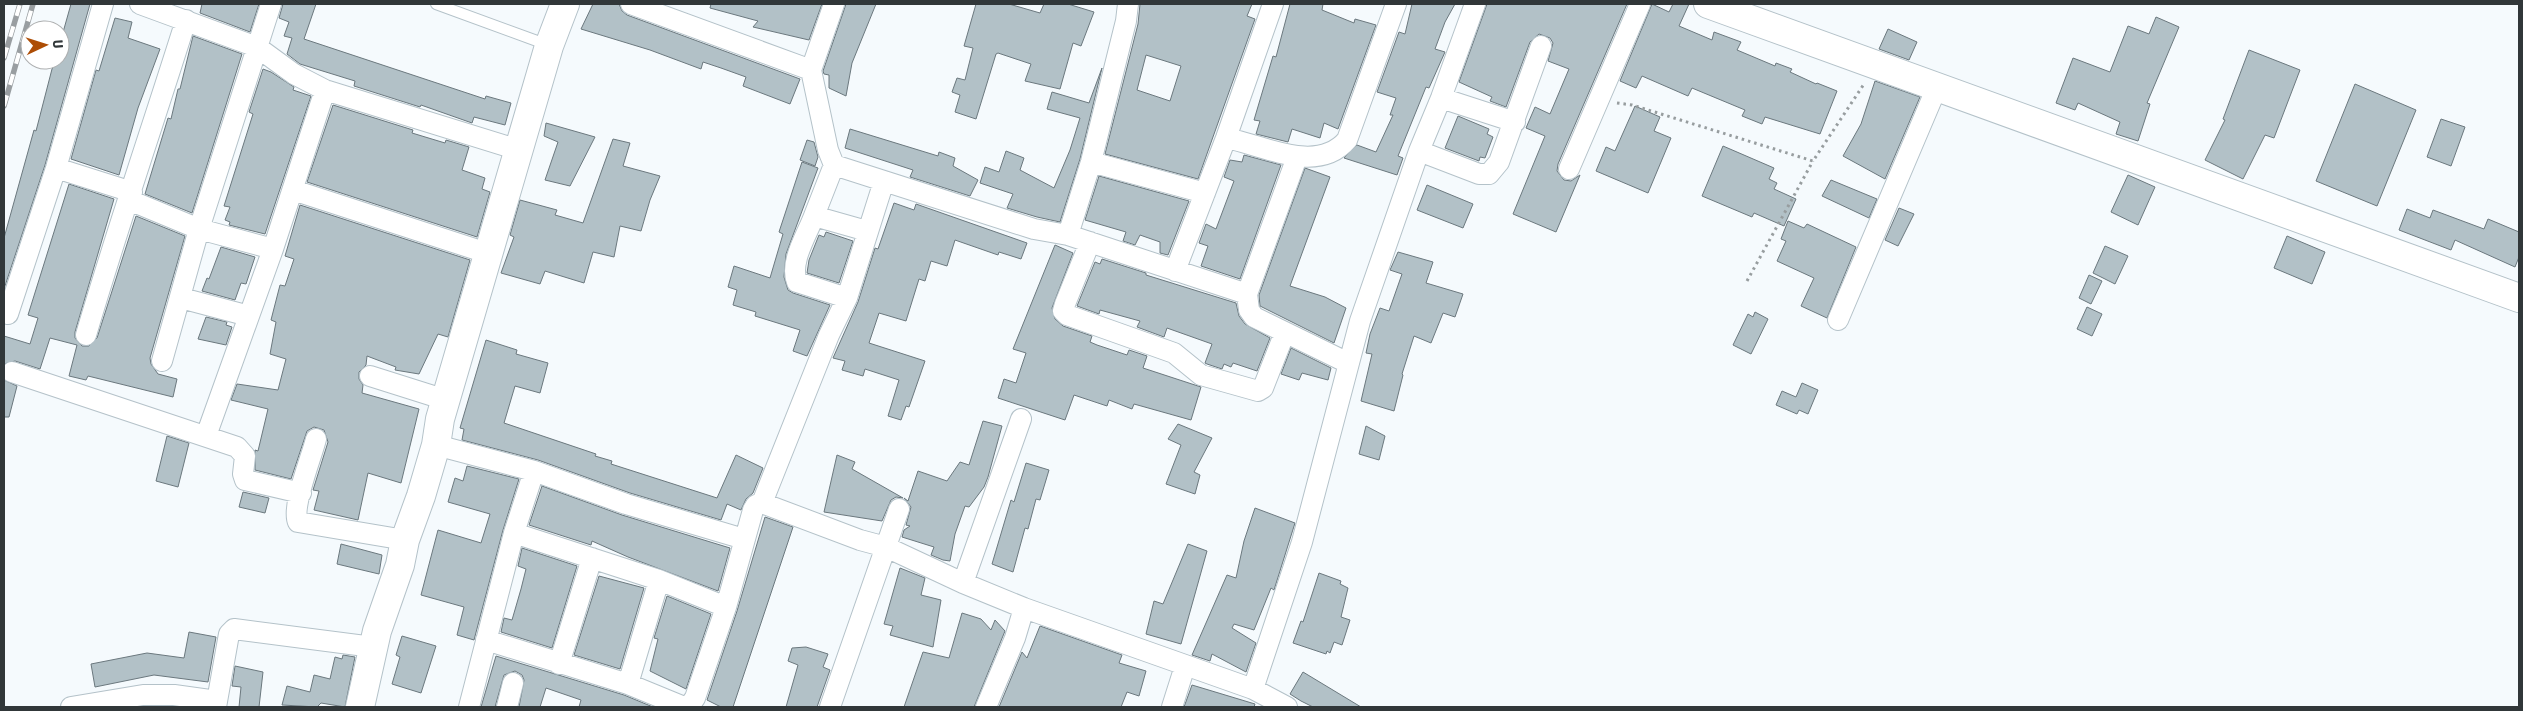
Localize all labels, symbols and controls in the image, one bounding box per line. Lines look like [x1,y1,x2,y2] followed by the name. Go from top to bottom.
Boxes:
[20,20,70,70] north arrow
[50,39,66,49] text: U

